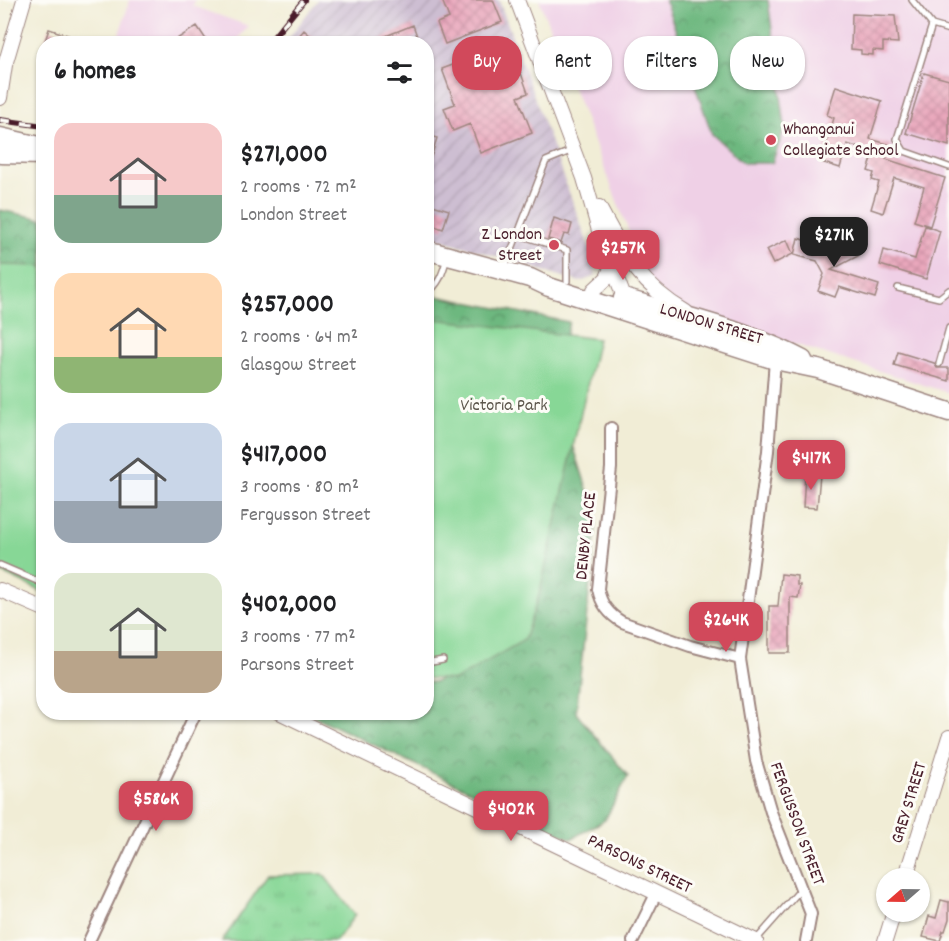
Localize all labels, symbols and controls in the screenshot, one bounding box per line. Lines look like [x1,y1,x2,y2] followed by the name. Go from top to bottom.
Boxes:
[452,36,522,90] chip: Buy
[534,36,612,90] chip: Rent
[624,36,718,90] chip: Filters
[730,36,805,90] chip: New
[54,54,136,91] text: 6 homes
[383,56,416,89] icon: filters
[783,118,899,164] place label: Whanganui Collegiate School
[764,133,778,147] marker: Whanganui Collegiate School
[240,137,328,174] text: $271,000
[102,147,174,219] icon: home
[240,174,356,202] text: 2 rooms · 72 m²
[240,202,347,230] text: London Street
[792,217,876,268] pin: $271K
[814,222,854,250] text: $271K
[481,223,542,269] place label: Z London Street
[581,230,665,281] pin: $257K
[600,235,646,263] text: $257K
[547,238,561,252] marker: Z London Street
[240,287,334,324] text: $257,000
[102,297,174,369] icon: home
[656,297,766,353] street label: LONDON STREET
[240,324,358,352] text: 2 rooms · 64 m²
[240,352,356,380] text: Glasgow Street
[460,394,548,419] park label: Victoria Park
[240,437,327,474] text: $417,000
[769,440,853,491] pin: $417K
[791,445,831,473] text: $417K
[102,447,174,519] icon: home
[240,474,359,502] text: 3 rooms · 80 m²
[570,491,604,581] street label: DENBY PLACE
[240,502,371,530] text: Fergusson Street
[240,587,337,624] text: $402,000
[102,597,174,669] icon: home
[684,602,768,653] pin: $264K
[703,607,749,635] text: $264K
[240,624,356,652] text: 3 rooms · 77 m²
[240,652,354,680] text: Parsons Street
[762,759,830,889] street label: FERGUSSON STREET
[886,759,934,847] street label: GREY STREET
[114,781,198,832] pin: $586K
[133,786,179,814] text: $586K
[469,791,553,842] pin: $402K
[487,796,535,824] text: $402K
[583,829,695,901] street label: PARSONS STREET
[876,868,930,922] north arrow
[876,868,930,922] map controls

